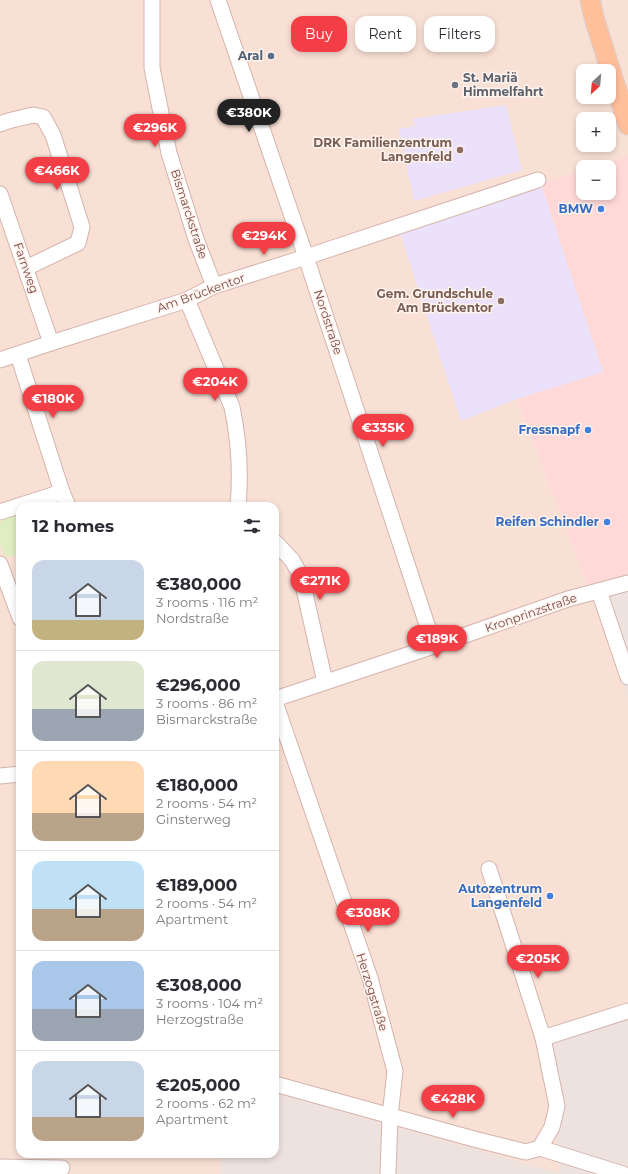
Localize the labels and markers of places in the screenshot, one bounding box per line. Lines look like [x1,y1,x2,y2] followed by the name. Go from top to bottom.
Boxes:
[237,48,263,63] place label: Aral
[266,51,276,61] marker: Aral
[463,70,544,99] place label: St. Mariä Himmelfahrt
[450,80,460,90] marker: St. Mariä Himmelfahrt
[221,99,277,133] pin: €380K
[127,114,183,148] pin: €296K
[313,135,452,164] place label: DRK Familienzentrum Langenfeld
[455,145,465,155] marker: DRK Familienzentrum Langenfeld
[29,157,85,191] pin: €466K
[559,201,593,216] place label: BMW
[596,204,606,214] marker: BMW
[236,222,292,256] pin: €294K
[377,286,493,315] place label: Gem. Grundschule Am Brückentor
[496,296,506,306] marker: Gem. Grundschule Am Brückentor
[187,368,243,402] pin: €204K
[25,385,81,419] pin: €180K
[355,414,411,448] pin: €335K
[518,422,581,437] place label: Fressnapf
[583,425,593,435] marker: Fressnapf
[496,514,599,529] place label: Reifen Schindler
[602,517,612,527] marker: Reifen Schindler
[292,567,348,601] pin: €271K
[409,625,465,659] pin: €189K
[457,881,542,910] place label: Autozentrum Langenfeld
[545,891,555,901] marker: Autozentrum Langenfeld
[340,899,396,933] pin: €308K
[510,945,566,979] pin: €205K
[425,1085,481,1119] pin: €428K

